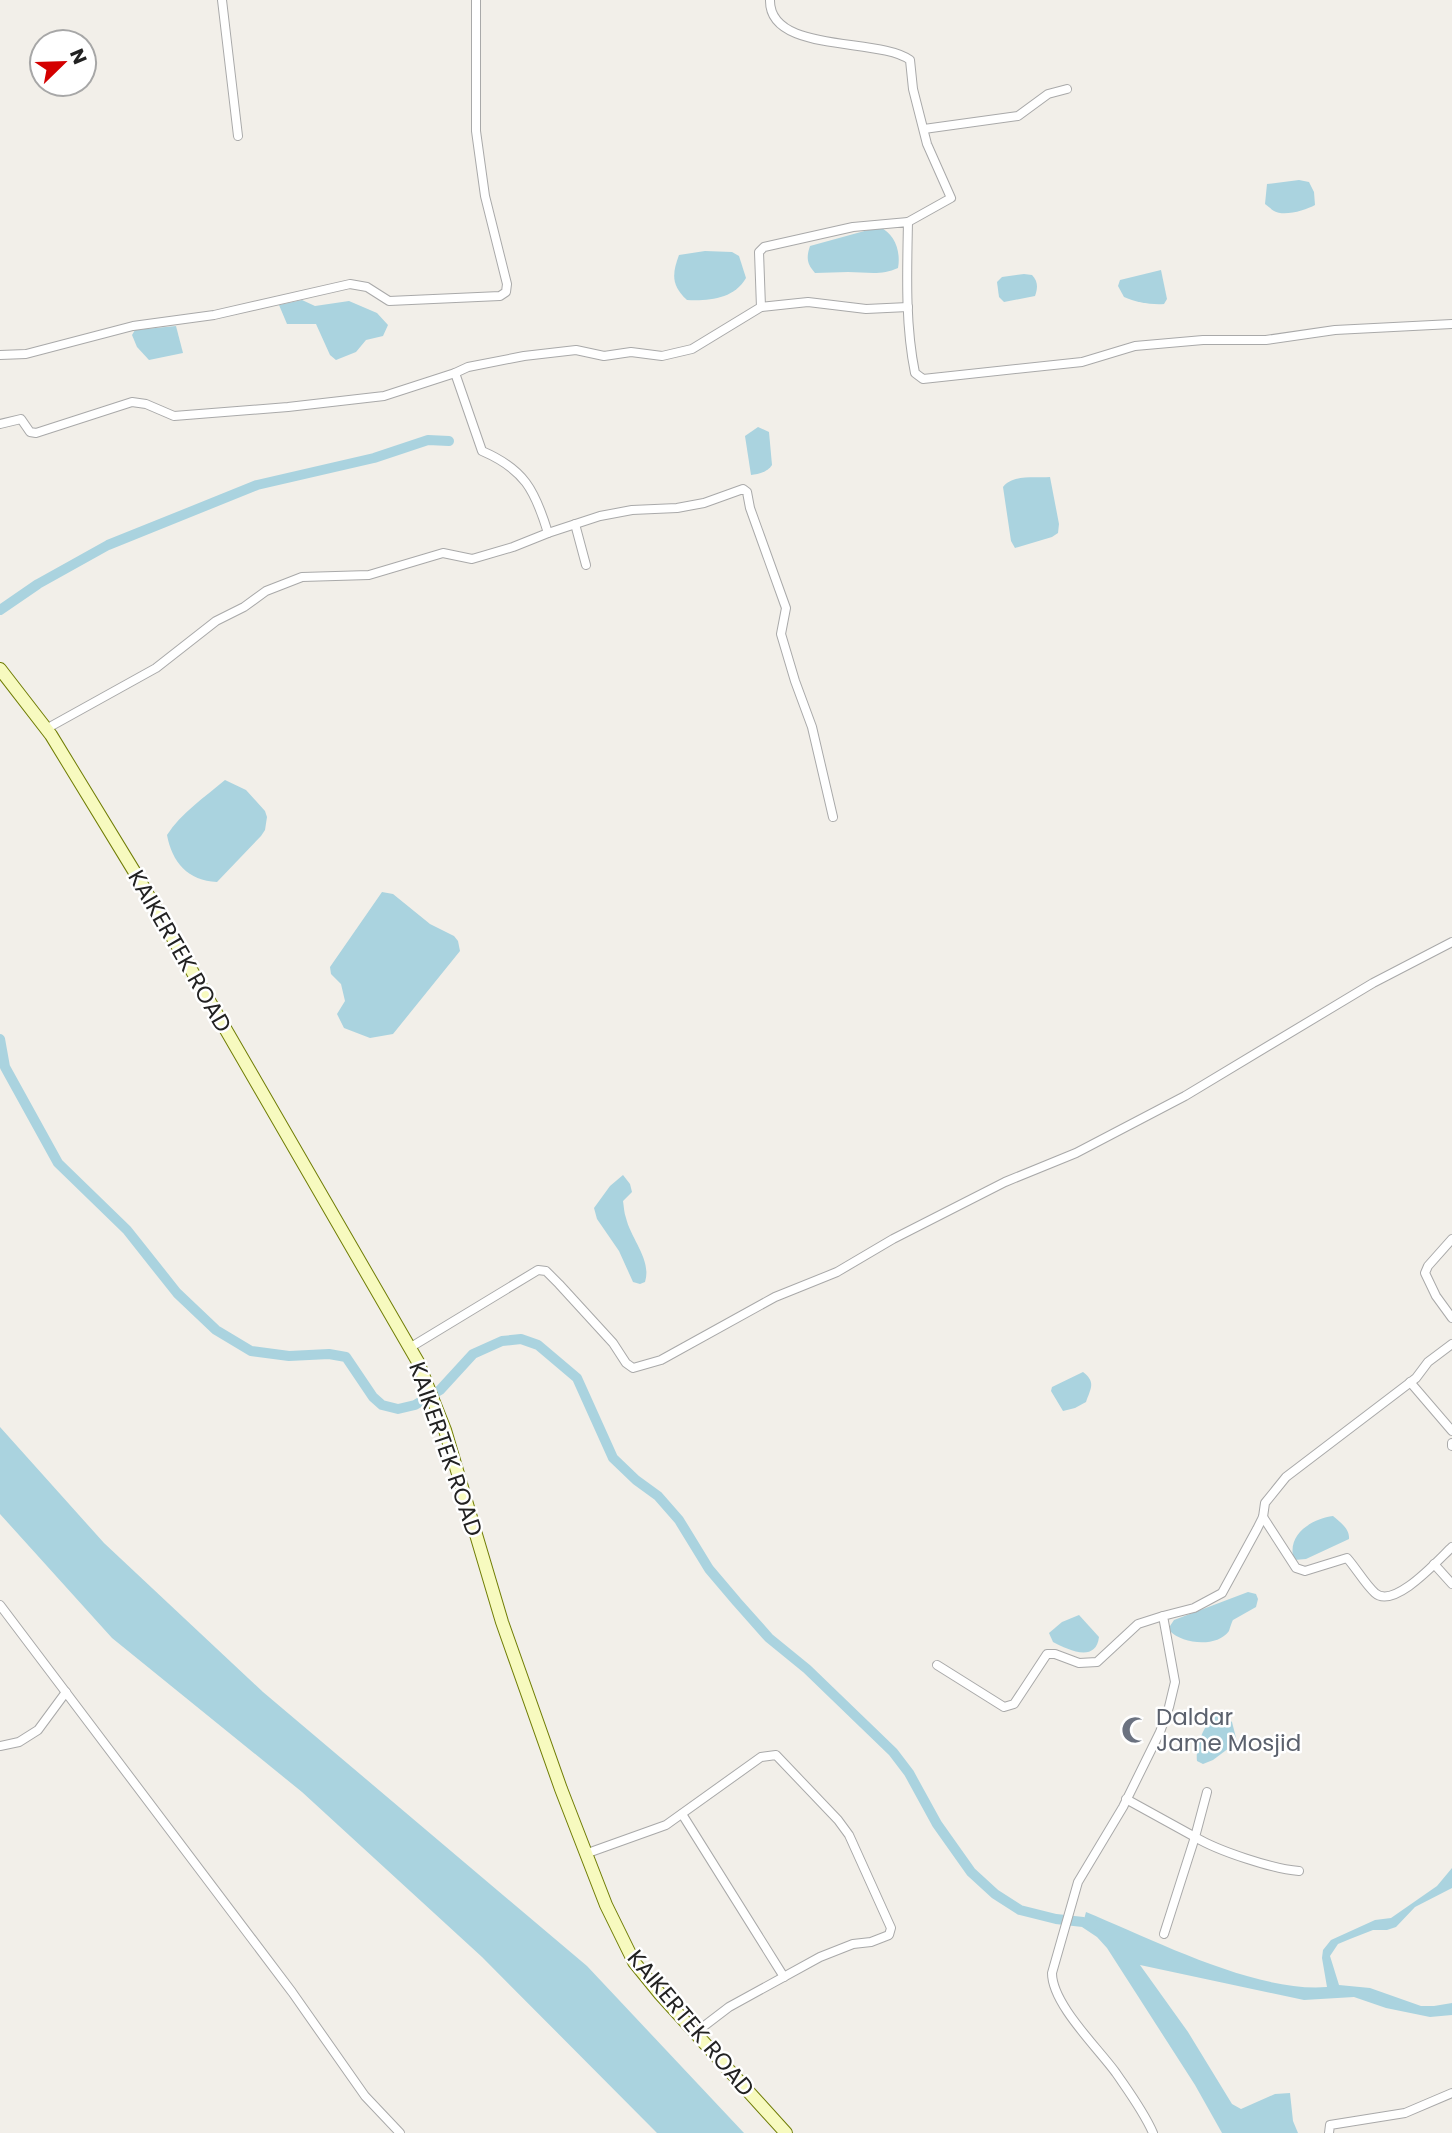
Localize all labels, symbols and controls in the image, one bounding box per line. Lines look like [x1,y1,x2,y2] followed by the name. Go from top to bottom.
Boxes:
[28,28,98,98] north arrow
[63,45,93,68] text: N
[121,864,239,1038] street label: KAIKERTEK ROAD
[401,1358,491,1540] street label: KAIKERTEK ROAD
[1156,1701,1301,1759] place label: Daldar Jame Mosjid
[1120,1715,1150,1745] mosque icon: Daldar Jame Mosjid
[620,1943,762,2103] street label: KAIKERTEK ROAD

